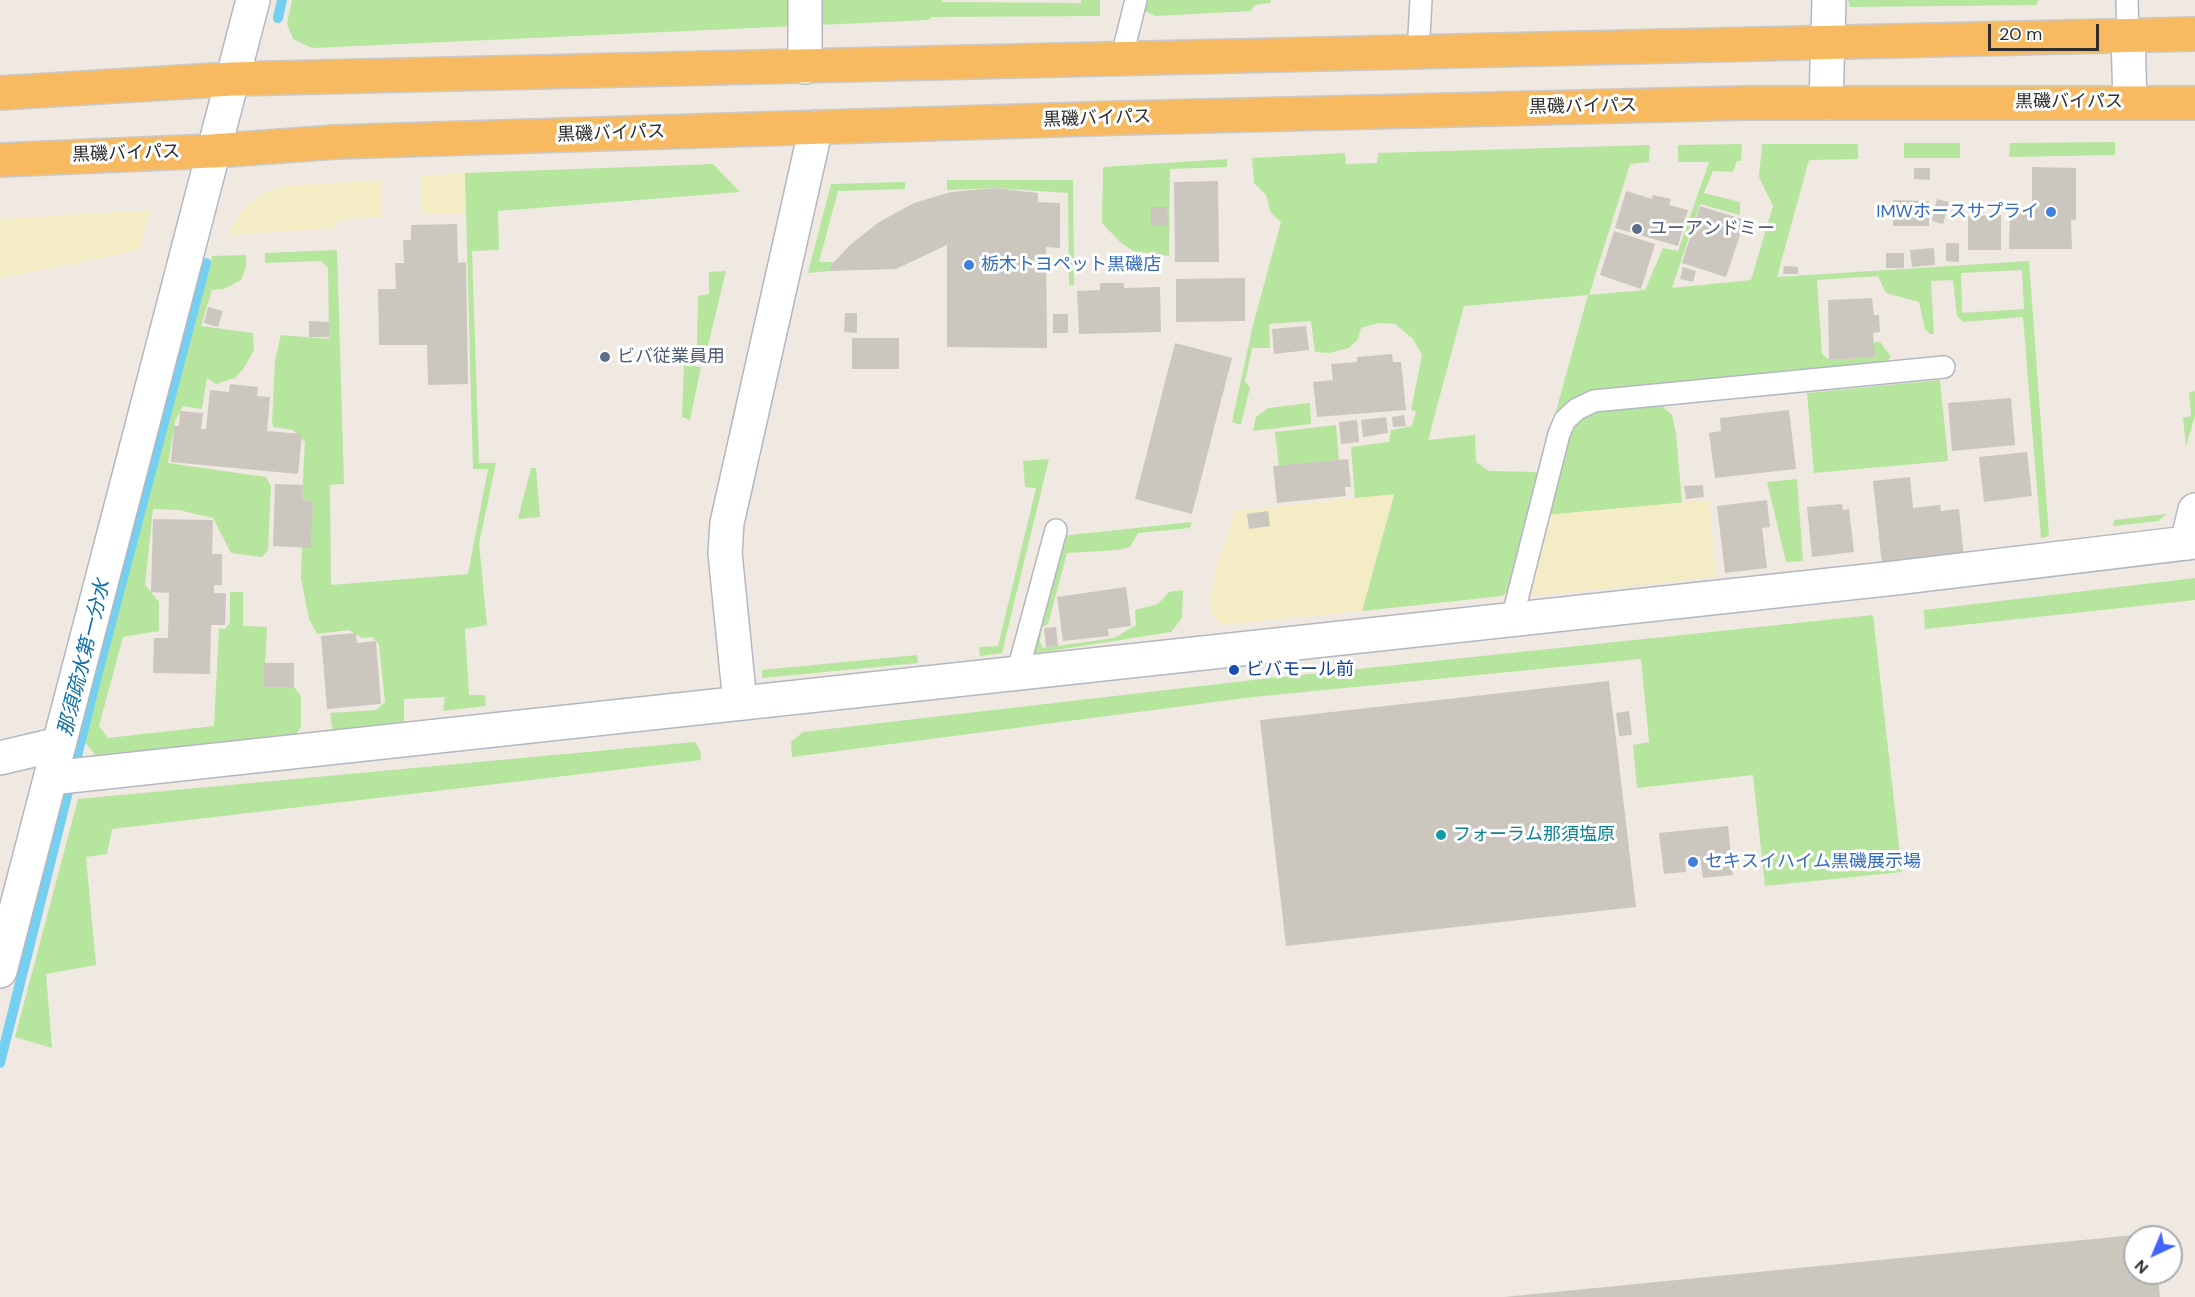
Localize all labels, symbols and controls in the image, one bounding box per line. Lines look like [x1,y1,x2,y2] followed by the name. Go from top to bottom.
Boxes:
[1991,12,2102,50] scale bar
[1999,22,2042,46] text: 20 m
[2015,91,2123,113] street label: 黒磯バイパス
[1529,95,1637,119] street label: 黒磯バイパス
[1043,106,1151,132] street label: 黒磯バイパス
[557,121,665,147] street label: 黒磯バイパス
[72,141,180,167] street label: 黒磯バイパス
[1876,201,2039,223] place label: IMWホースサプライ
[2044,205,2058,219] marker: IMWホースサプライ
[1649,218,1775,240] place label: ユーアンドミー
[1630,222,1644,236] marker: ユーアンドミー
[981,254,1161,276] place label: 栃木トヨペット黒磯店
[962,258,976,272] marker: 栃木トヨペット黒磯店
[617,346,725,368] place label: ビバ従業員用
[598,350,612,364] marker: ビバ従業員用
[54,577,116,739] water label: 那須疏水第一分水
[1246,659,1354,681] place label: ビバモール前
[1227,663,1241,677] marker: ビバモール前
[1453,824,1615,846] place label: フォーラム那須塩原
[1434,828,1448,842] marker: フォーラム那須塩原
[1705,851,1921,873] place label: セキスイハイム黒磯展示場
[1686,855,1700,869] marker: セキスイハイム黒磯展示場
[2123,1225,2183,1285] north arrow
[2130,1255,2153,1278] text: N

